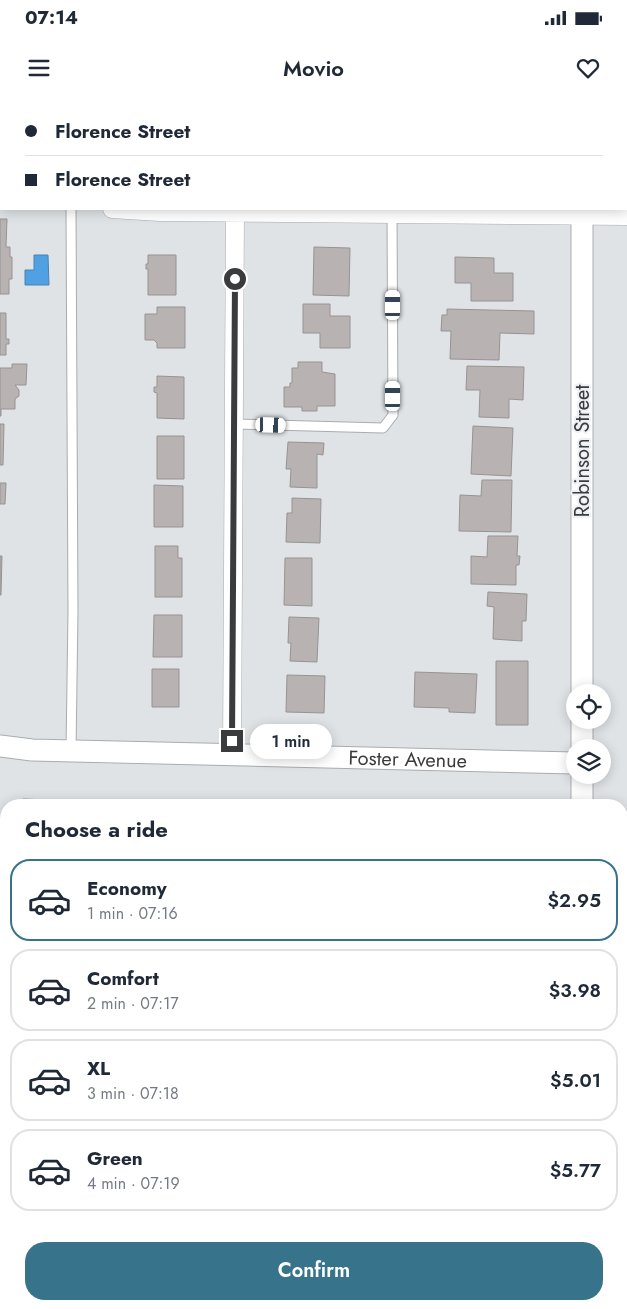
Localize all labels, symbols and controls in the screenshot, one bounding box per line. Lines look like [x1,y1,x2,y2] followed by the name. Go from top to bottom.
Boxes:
[25,4,78,31] text: 07:14
[283,52,344,84] text: Movio
[25,54,53,82] icon: menu
[574,54,602,82] icon: heart
[55,118,190,145] text: Florence Street
[55,166,190,193] text: Florence Street
[224,268,246,290] route start
[385,290,400,320] car
[385,381,400,411] car
[568,385,597,517] street label: Robinson Street
[255,417,286,433] car
[566,684,611,784] map controls
[566,684,611,729] button: locate
[250,724,332,758] callout: 1 min
[221,730,243,752] route end
[272,730,310,753] text: 1 min
[566,739,611,784] button: layers
[348,743,467,775] street label: Foster Avenue
[25,813,168,845] text: Choose a ride
[87,875,167,902] text: Economy
[27,878,72,923] icon: car
[548,887,601,914] text: $2.95
[87,902,178,925] text: 1 min · 07:16
[87,965,159,992] text: Comfort
[27,968,72,1013] icon: car
[549,977,601,1004] text: $3.98
[87,992,179,1015] text: 2 min · 07:17
[87,1055,110,1082] text: XL
[27,1058,72,1103] icon: car
[550,1067,601,1094] text: $5.01
[87,1082,179,1105] text: 3 min · 07:18
[87,1145,143,1172] text: Green
[27,1148,72,1193] icon: car
[550,1157,601,1184] text: $5.77
[87,1172,180,1195] text: 4 min · 07:19
[25,1242,603,1300] button: Confirm

